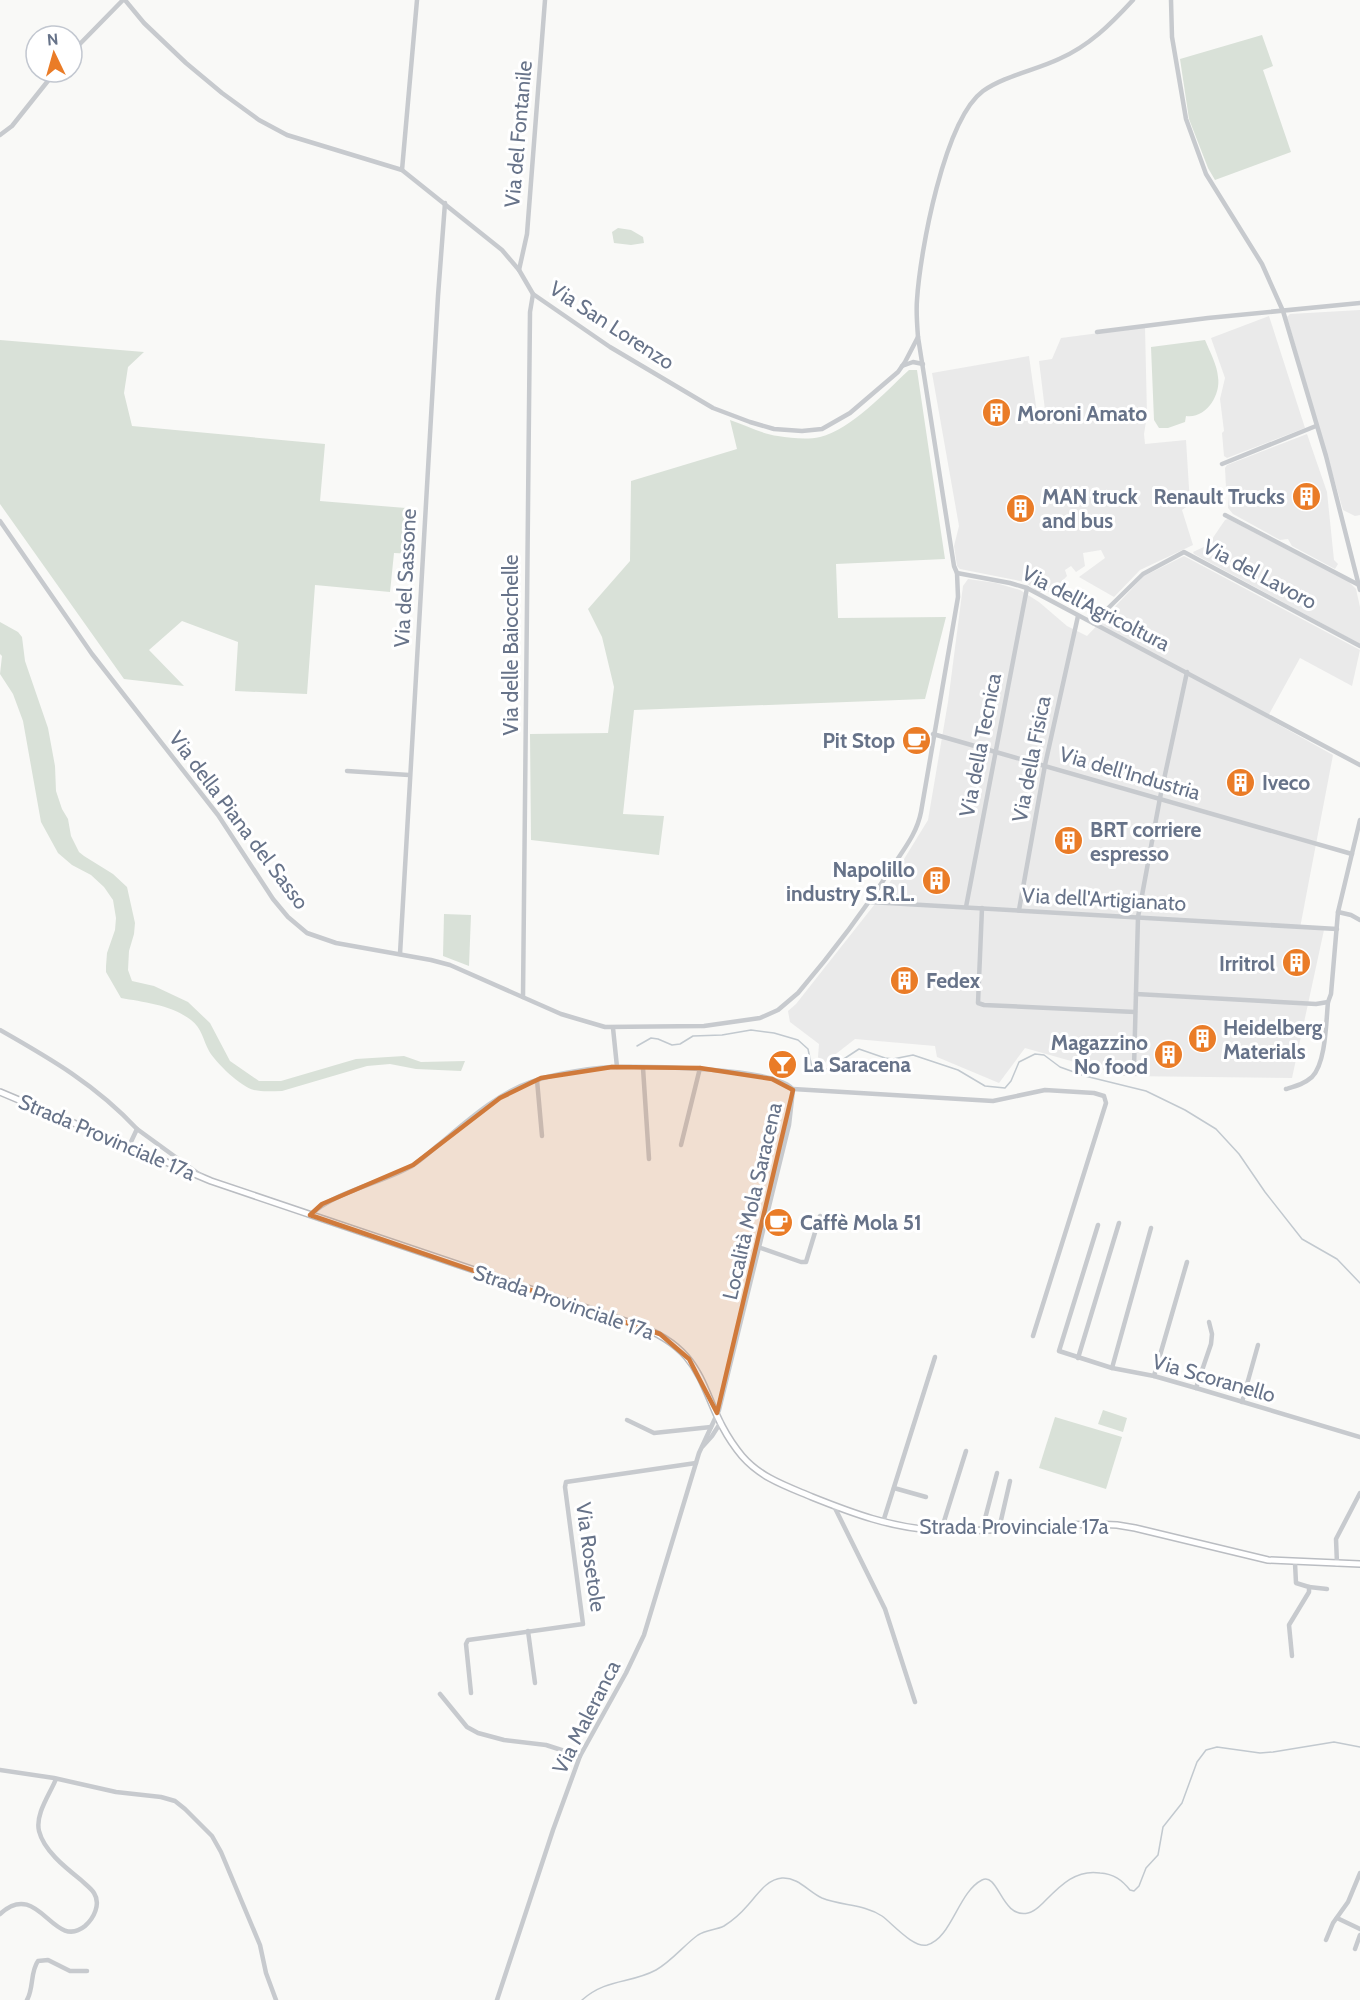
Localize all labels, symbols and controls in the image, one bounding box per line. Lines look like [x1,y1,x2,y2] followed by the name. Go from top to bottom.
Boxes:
[24,24,84,84] north arrow
[46,30,59,50] text: N
[499,59,537,208] street label: Via del Fontanile
[545,275,679,375] street label: Via San Lorenzo
[980,397,1012,429] building icon: Moroni Amato
[1017,401,1147,426] place label: Moroni Amato
[1290,480,1322,512] building icon: Renault Trucks
[1042,484,1138,533] place label: MAN truck and bus
[1153,484,1285,509] place label: Renault Trucks
[1005,492,1037,524] building icon: MAN truck and bus
[389,508,421,648] street label: Via del Sassone
[1199,534,1321,614] street label: Via del Lavoro
[498,554,523,735] street label: Via delle Baiocchelle
[1018,560,1174,656] street label: Via dell'Agricoltura
[954,671,1006,819] street label: Via della Tecnica
[1007,694,1055,824] street label: Via della Fisica
[900,724,932,756] cafe icon: Pit Stop
[164,726,314,914] street label: Via della Piana del Sasso
[822,728,895,753] place label: Pit Stop
[1057,741,1203,805] street label: Via dell'Industria
[1225,766,1257,798] building icon: Iveco
[1262,770,1310,795] place label: Iveco
[1090,817,1201,866] place label: BRT corriere espresso
[1053,825,1085,857] building icon: BRT corriere espresso
[786,857,915,906] place label: Napolillo industry S.R.L.
[920,865,952,897] building icon: Napolillo industry S.R.L.
[1021,882,1187,916] street label: Via dell'Artigianato
[1280,947,1312,979] building icon: Irritrol
[1219,951,1275,976] place label: Irritrol
[889,964,921,996] building icon: Fedex
[926,968,981,993] place label: Fedex
[1223,1015,1323,1064] place label: Heidelberg Materials
[1186,1023,1218,1055] building icon: Heidelberg Materials
[1051,1030,1148,1079] place label: Magazzino No food
[1153,1038,1185,1070] building icon: Magazzino No food
[766,1048,798,1080] bar icon: La Saracena
[803,1052,911,1077] place label: La Saracena
[15,1089,199,1185] street label: Strada Provinciale 17a
[717,1100,787,1302] street label: Località Mola Saracena
[763,1206,795,1238] cafe icon: Caffè Mola 51
[800,1210,922,1235] place label: Caffè Mola 51
[470,1259,658,1345] street label: Strada Provinciale 17a
[1150,1349,1278,1407] street label: Via Scoranello
[571,1501,611,1614] street label: Via Rosetole
[919,1514,1109,1539] street label: Strada Provinciale 17a
[547,1656,625,1778] street label: Via Maleranca

